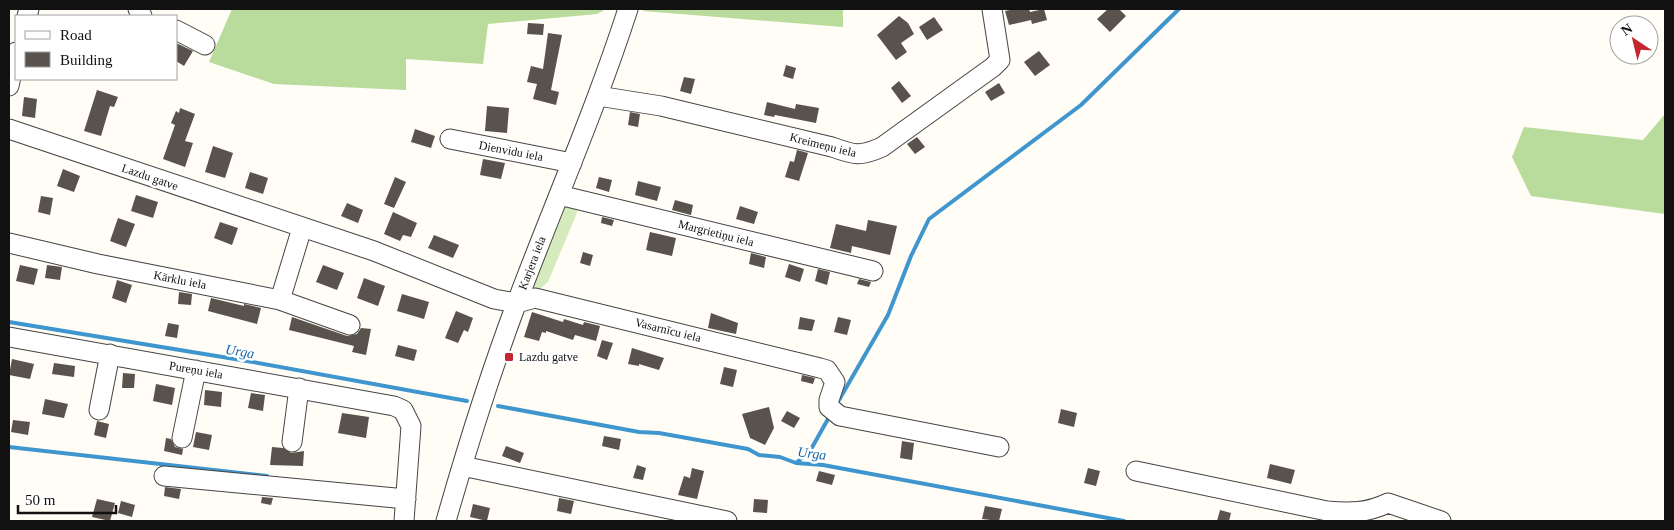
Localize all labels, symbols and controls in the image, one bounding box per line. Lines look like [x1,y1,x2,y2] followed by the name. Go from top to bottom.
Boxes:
[15,15,178,80] legend
[1609,15,1659,65] north arrow
[1618,21,1635,39] text: N
[60,27,92,43] text: Road
[60,52,113,68] text: Building
[788,130,858,160] street label: Kreimeņu iela
[478,138,545,164] street label: Dienvidu iela
[120,161,180,193] street label: Lazdu gatve
[677,217,756,249] street label: Margrietiņu iela
[515,234,549,292] street label: Karjera iela
[152,268,208,292] street label: Kārklu iela
[633,315,703,345] street label: Vasarnīcu iela
[224,342,256,361] water label: Urga
[519,350,578,364] place label: Lazdu gatve
[503,351,515,363] marker: Lazdu gatve
[168,358,225,382] street label: Pureņu iela
[797,444,827,463] water label: Urga
[18,482,115,514] scale bar
[25,492,56,508] text: 50 m

